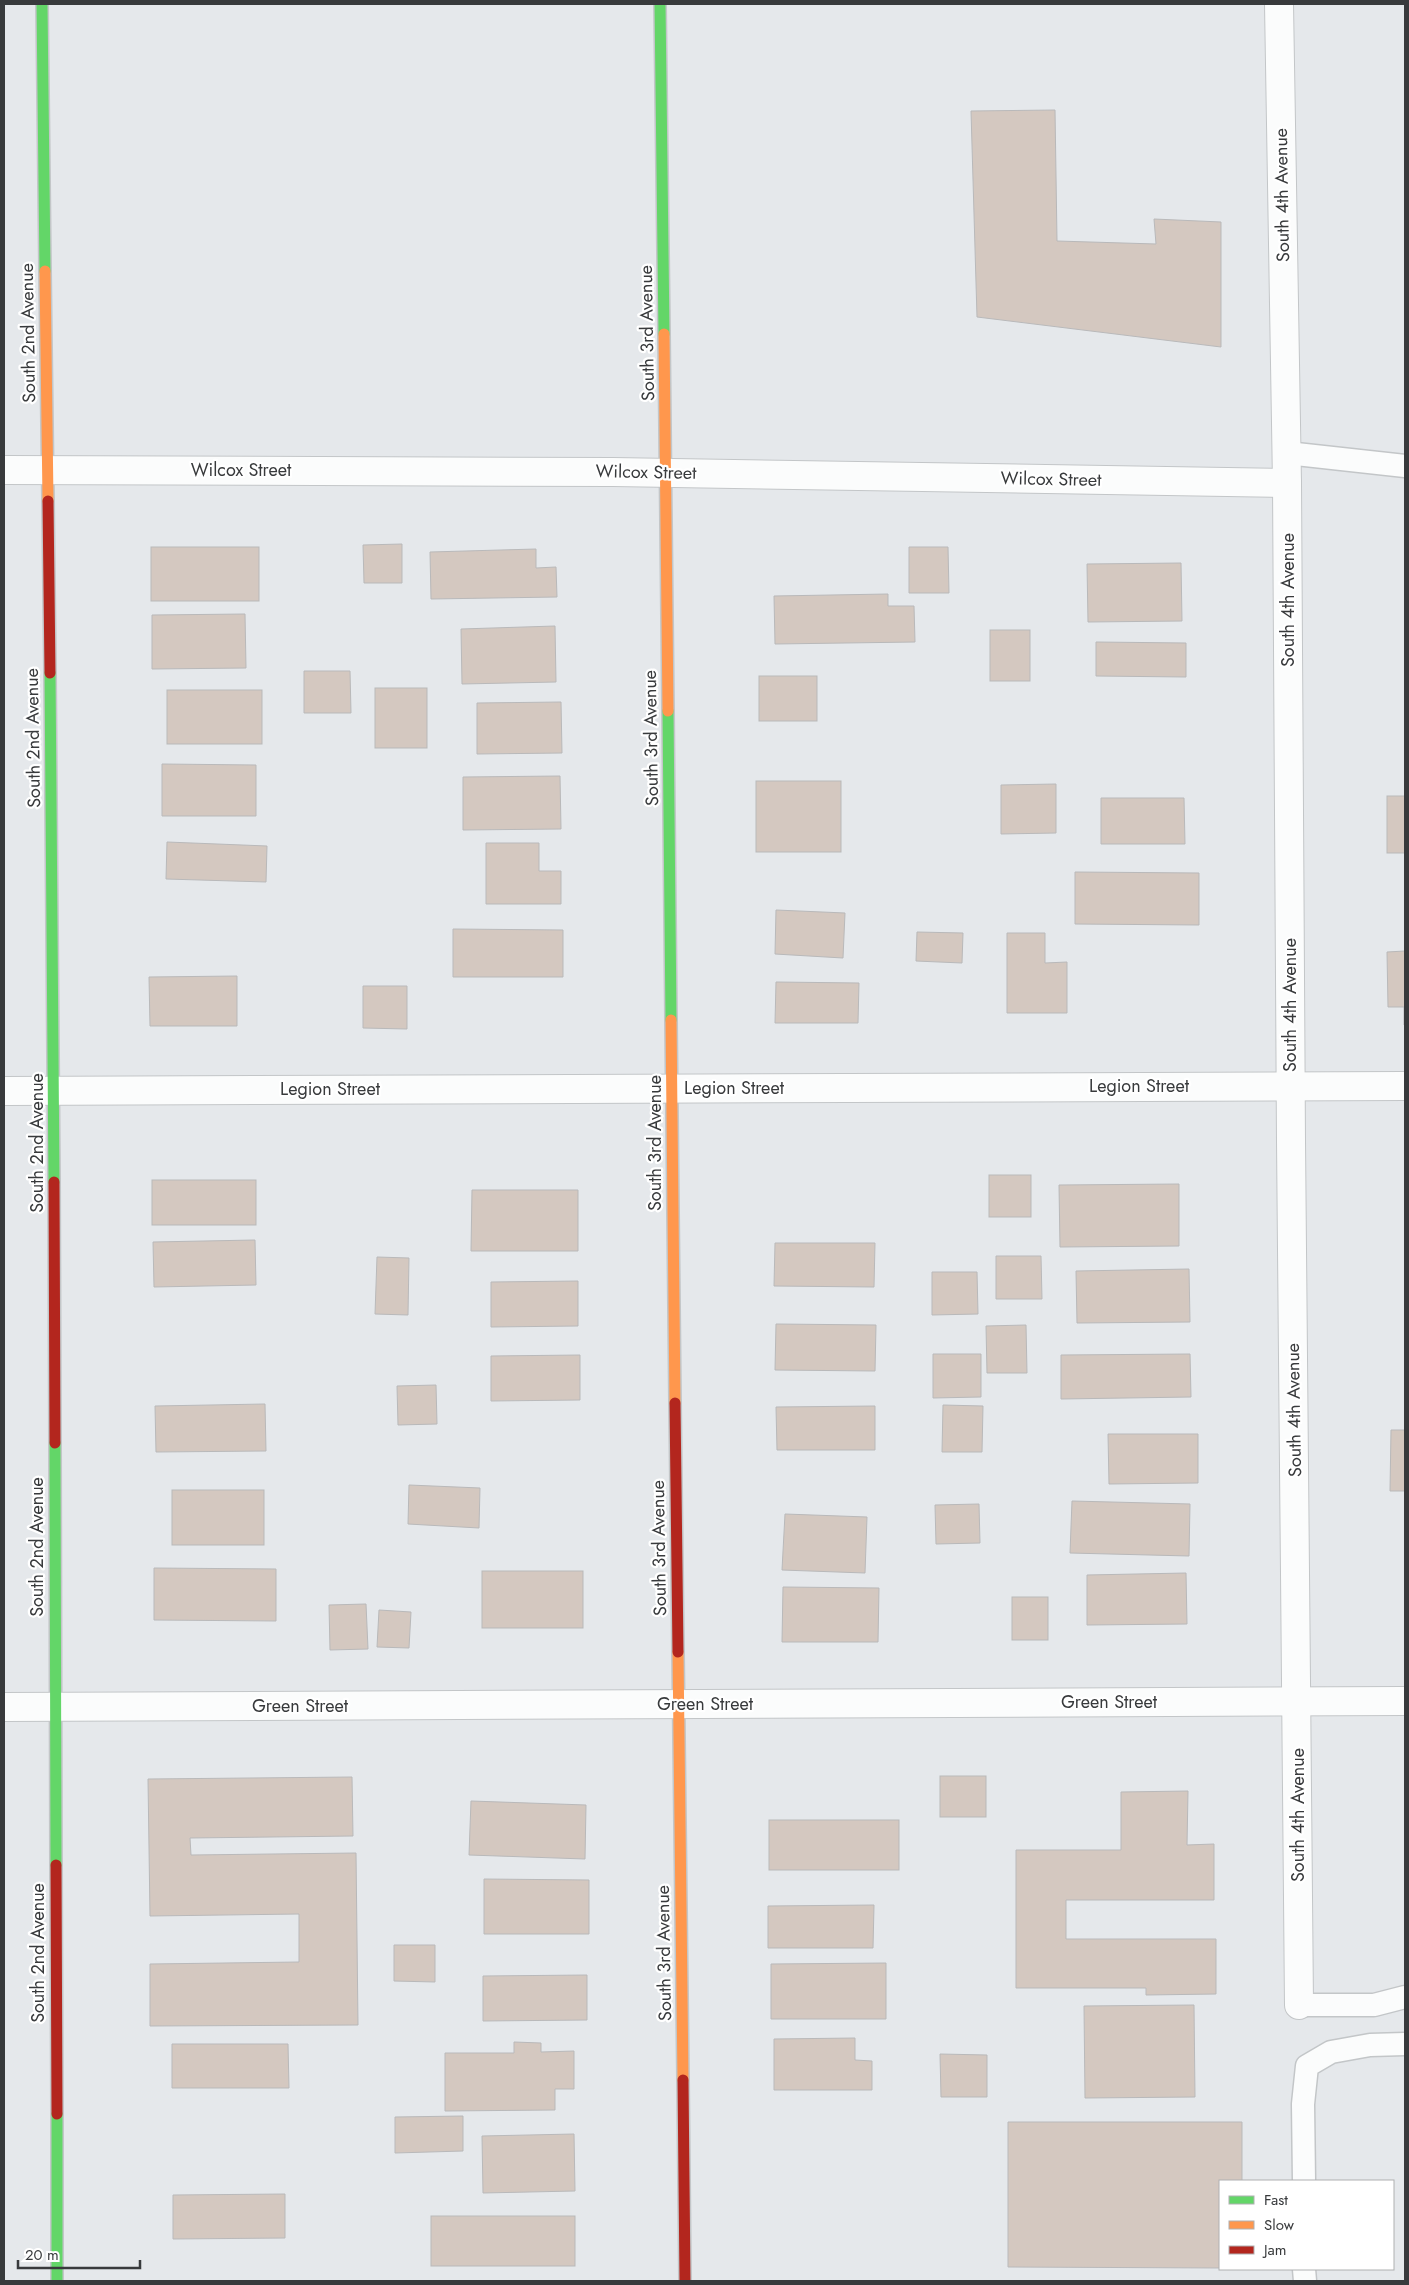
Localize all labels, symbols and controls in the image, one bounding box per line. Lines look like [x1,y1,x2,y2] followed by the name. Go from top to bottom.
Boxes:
[1268,128,1296,262] street label: South 4th Avenue
[14,263,42,403] street label: South 2nd Avenue
[633,265,661,401] street label: South 3rd Avenue
[191,457,292,483] street label: Wilcox Street
[595,458,697,486] street label: Wilcox Street
[1000,465,1102,493] street label: Wilcox Street
[1275,533,1301,667] street label: South 4th Avenue
[19,668,47,808] street label: South 2nd Avenue
[637,670,665,806] street label: South 3rd Avenue
[1277,938,1303,1072] street label: South 4th Avenue
[24,1073,50,1213] street label: South 2nd Avenue
[1089,1073,1190,1099] street label: Legion Street
[642,1075,668,1211] street label: South 3rd Avenue
[684,1075,785,1101] street label: Legion Street
[280,1076,381,1102] street label: Legion Street
[1280,1343,1308,1477] street label: South 4th Avenue
[24,1477,50,1617] street label: South 2nd Avenue
[645,1480,673,1616] street label: South 3rd Avenue
[1061,1689,1158,1715] street label: Green Street
[657,1691,754,1717] street label: Green Street
[252,1693,349,1719] street label: Green Street
[1285,1748,1311,1882] street label: South 4th Avenue
[25,1883,51,2023] street label: South 2nd Avenue
[650,1885,678,2021] street label: South 3rd Avenue
[1219,2180,1394,2270] legend
[1264,2189,1288,2211] text: Fast
[1264,2214,1295,2236] text: Slow
[18,2238,140,2270] scale bar
[1262,2239,1287,2261] text: Jam
[25,2244,59,2266] text: 20 m

